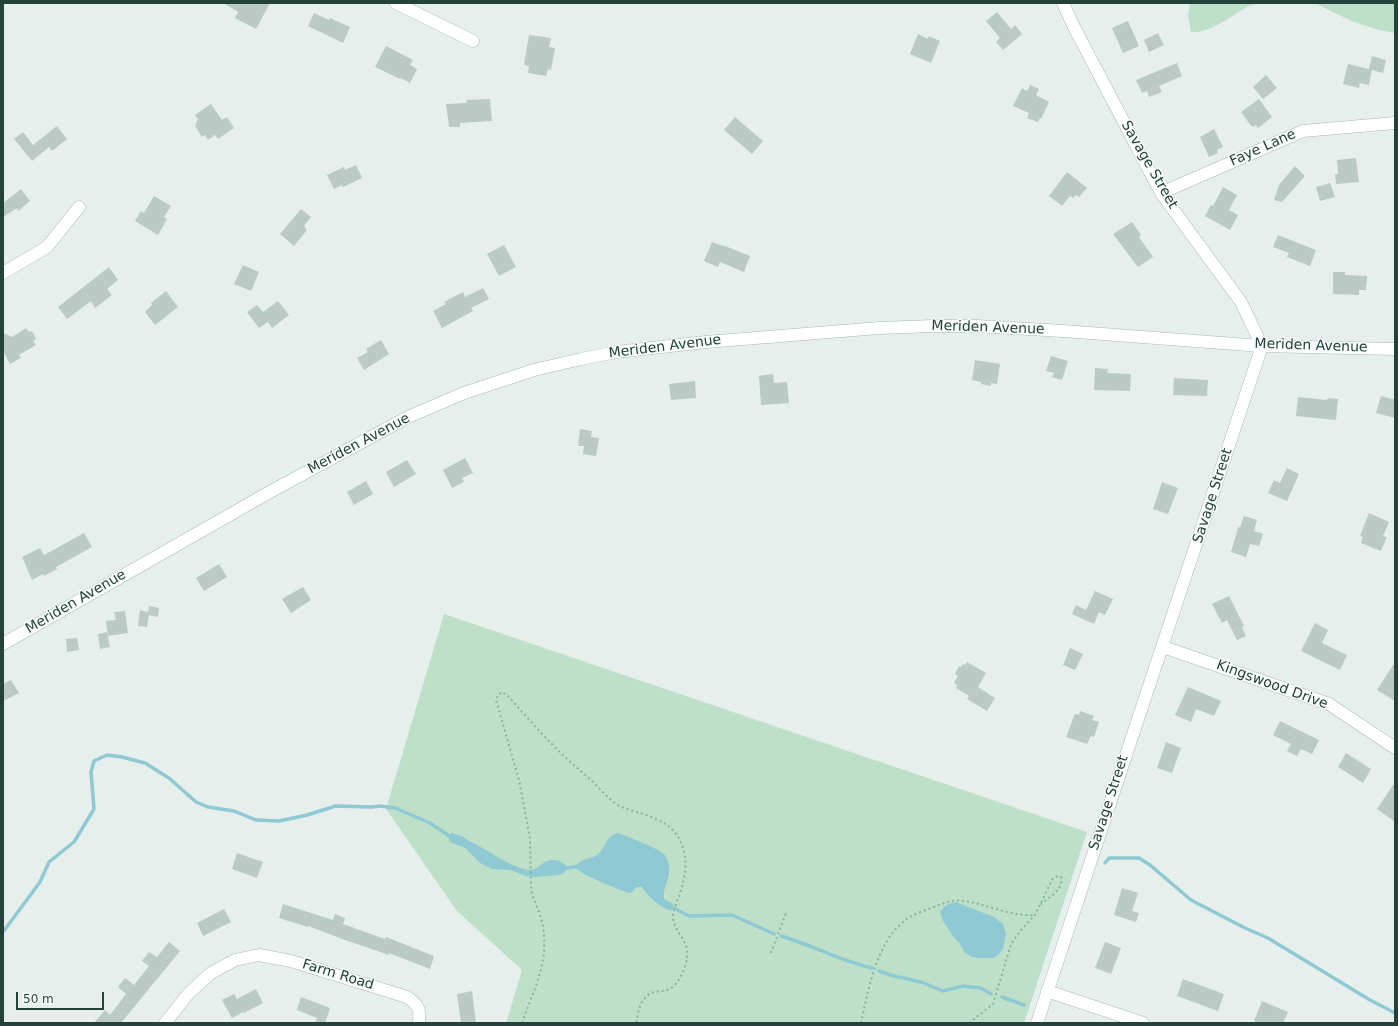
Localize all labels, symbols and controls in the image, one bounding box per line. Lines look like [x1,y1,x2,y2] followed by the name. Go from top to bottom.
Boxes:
[1117,118,1181,212] street label: Savage Street
[1227,126,1299,170] street label: Faye Lane
[931,318,1045,338] street label: Meriden Avenue
[608,332,722,362] street label: Meriden Avenue
[1254,336,1368,356] street label: Meriden Avenue
[305,410,413,478] street label: Meriden Avenue
[1190,446,1236,546] street label: Savage Street
[23,566,129,638] street label: Meriden Avenue
[1214,657,1330,713] street label: Kingswood Drive
[1086,753,1132,853] street label: Savage Street
[300,956,376,994] street label: Farm Road
[18,984,106,1010] scale bar
[23,992,54,1006] text: 50 m

